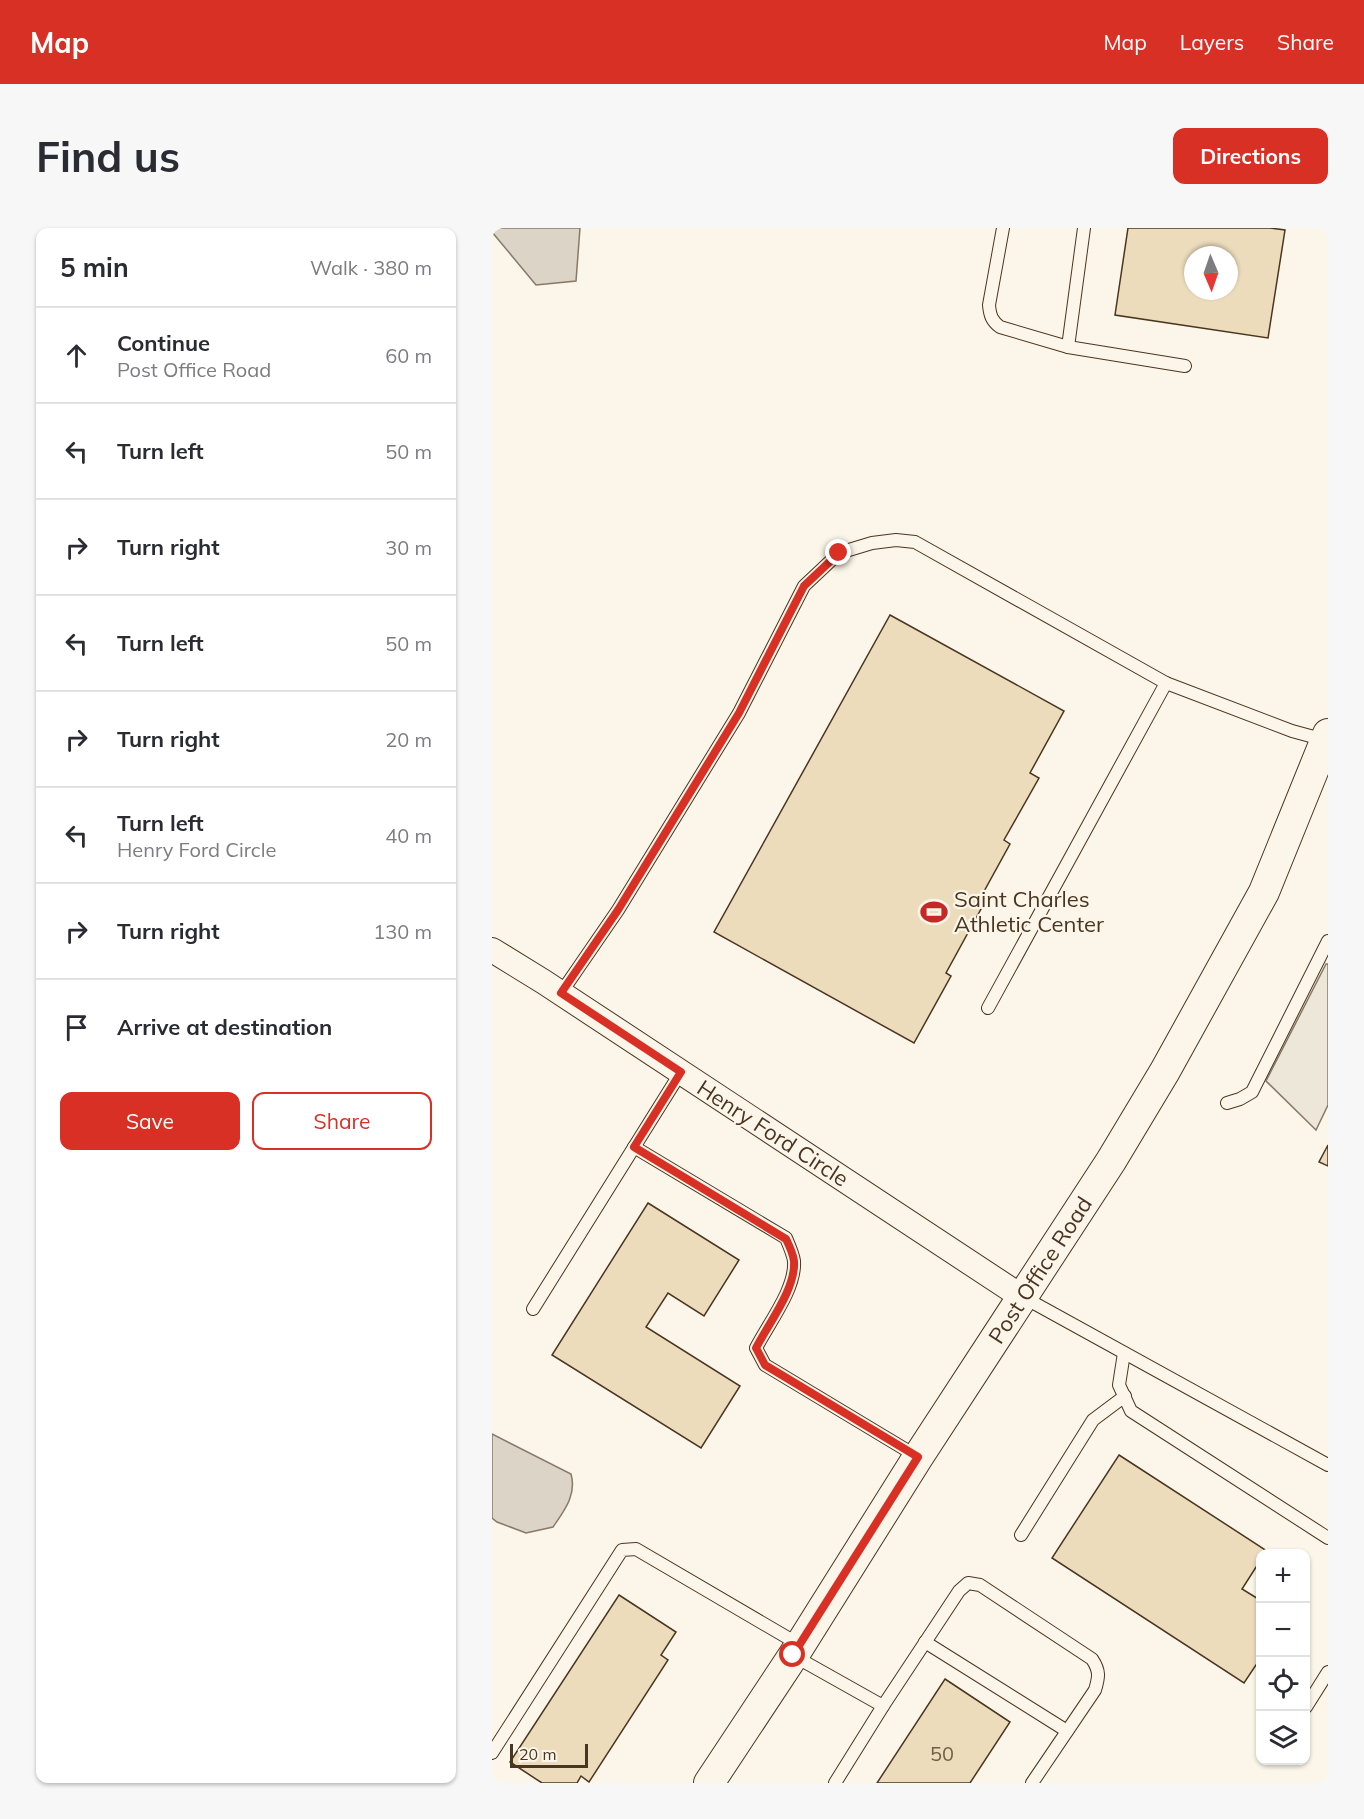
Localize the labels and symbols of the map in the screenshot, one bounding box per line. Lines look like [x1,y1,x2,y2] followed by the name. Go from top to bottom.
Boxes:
[1184,246,1238,300] north arrow
[825,539,851,565] route end
[954,885,1104,938] place label: Saint Charles Athletic Center
[919,897,949,927] sports icon: Saint Charles Athletic Center
[692,1074,854,1192] street label: Henry Ford Circle
[982,1191,1098,1349] street label: Post Office Road
[779,1641,805,1667] route start
[510,1741,588,1768] scale bar
[930,1741,954,1766] house number: 50

